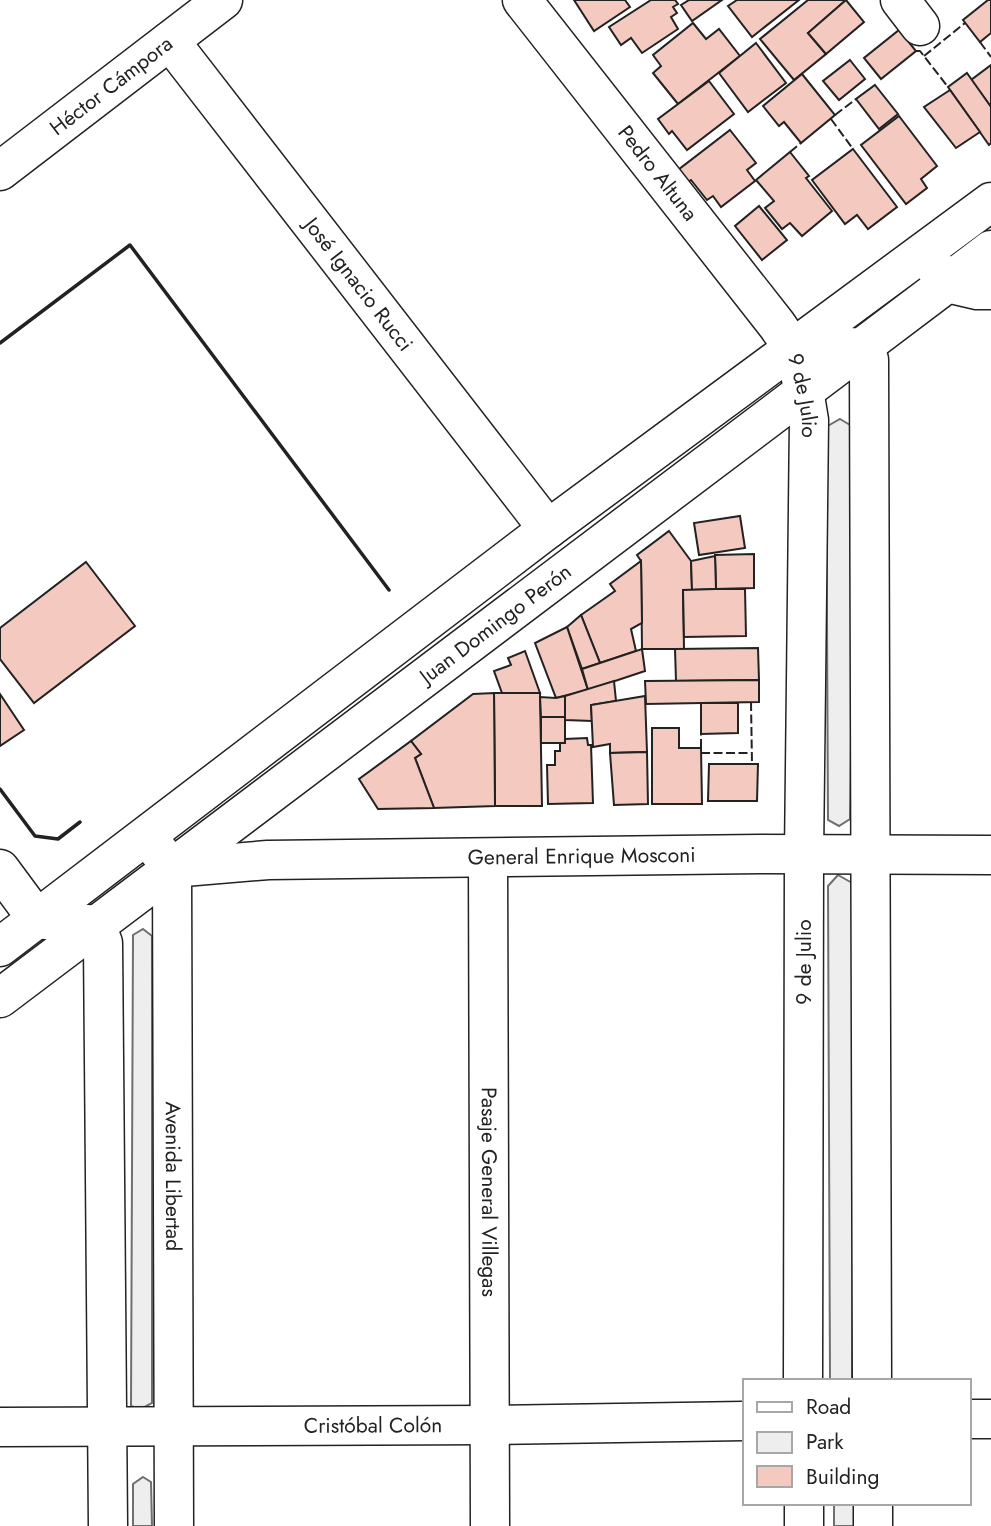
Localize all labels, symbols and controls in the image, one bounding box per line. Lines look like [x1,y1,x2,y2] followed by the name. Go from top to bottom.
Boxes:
[43,29,179,143] street label: Héctor Cámpora
[611,119,705,227] street label: Pedro Altuna
[295,209,420,358] street label: José Ignacio Rucci
[780,350,824,438] street label: 9 de Julio
[411,557,578,693] street label: Juan Domingo Perón
[468,840,696,873] street label: General Enrique Mosconi
[789,919,819,1005] street label: 9 de Julio
[474,1087,504,1297] street label: Pasaje General Villegas
[158,1102,188,1251] street label: Avenida Libertad
[743,1379,970,1505] legend
[806,1392,851,1422] text: Road
[304,1410,442,1441] street label: Cristóbal Colón
[806,1427,844,1457] text: Park
[806,1462,879,1492] text: Building

